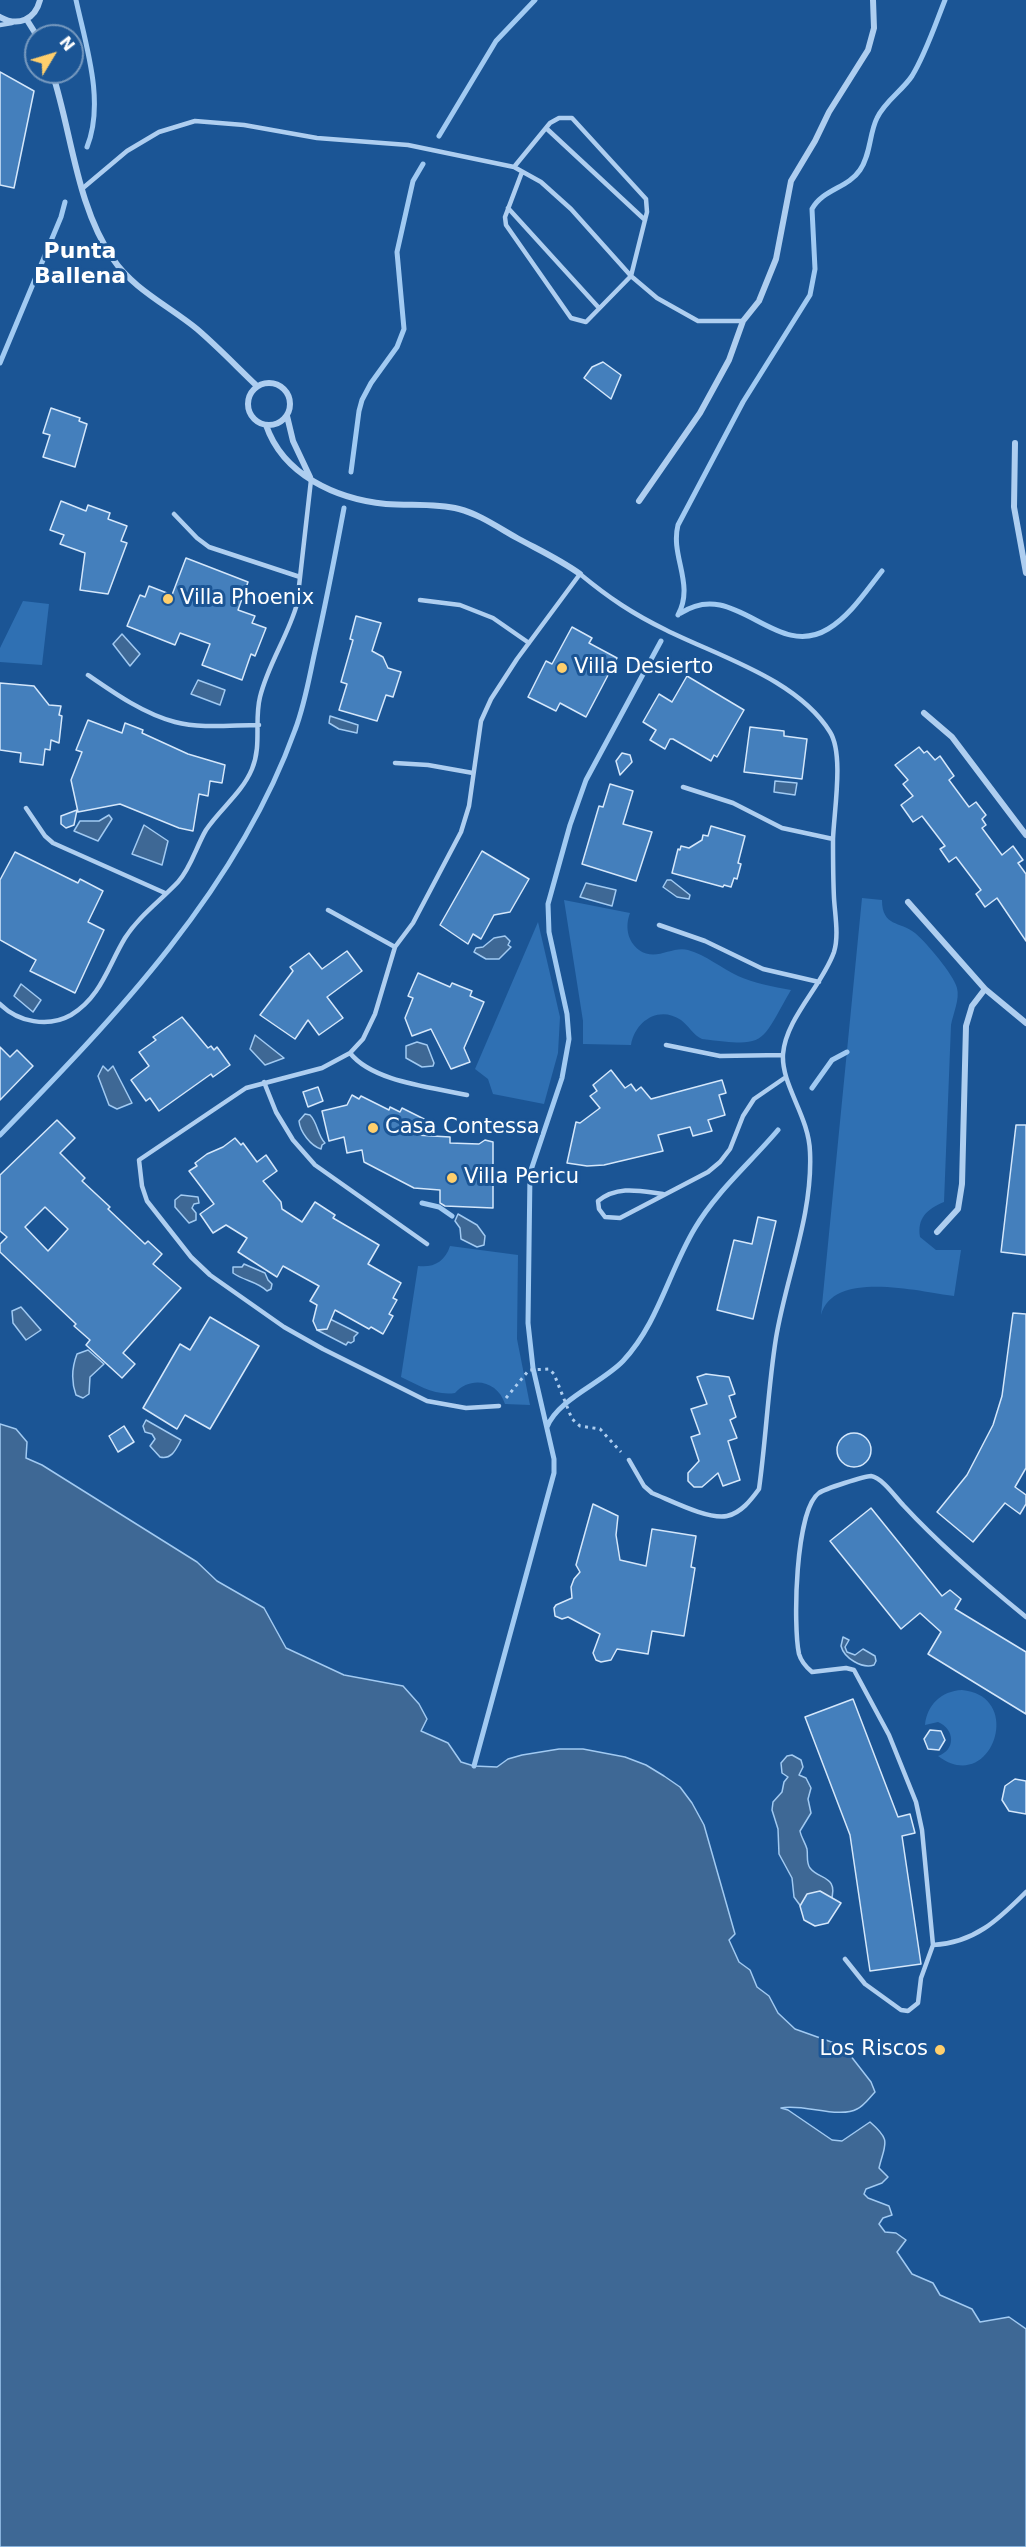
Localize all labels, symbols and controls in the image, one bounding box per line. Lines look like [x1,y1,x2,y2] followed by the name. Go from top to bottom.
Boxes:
[24,24,84,84] north arrow
[55,33,79,55] text: N
[34,239,126,290] district label: Punta Ballena
[180,586,314,612] place label: Villa Phoenix
[161,592,175,606] marker: Villa Phoenix
[574,655,713,681] place label: Villa Desierto
[555,661,569,675] marker: Villa Desierto
[385,1115,540,1141] place label: Casa Contessa
[366,1121,380,1135] marker: Casa Contessa
[464,1165,579,1191] place label: Villa Pericu
[445,1171,459,1185] marker: Villa Pericu
[820,2037,928,2063] place label: Los Riscos
[933,2043,947,2057] marker: Los Riscos

